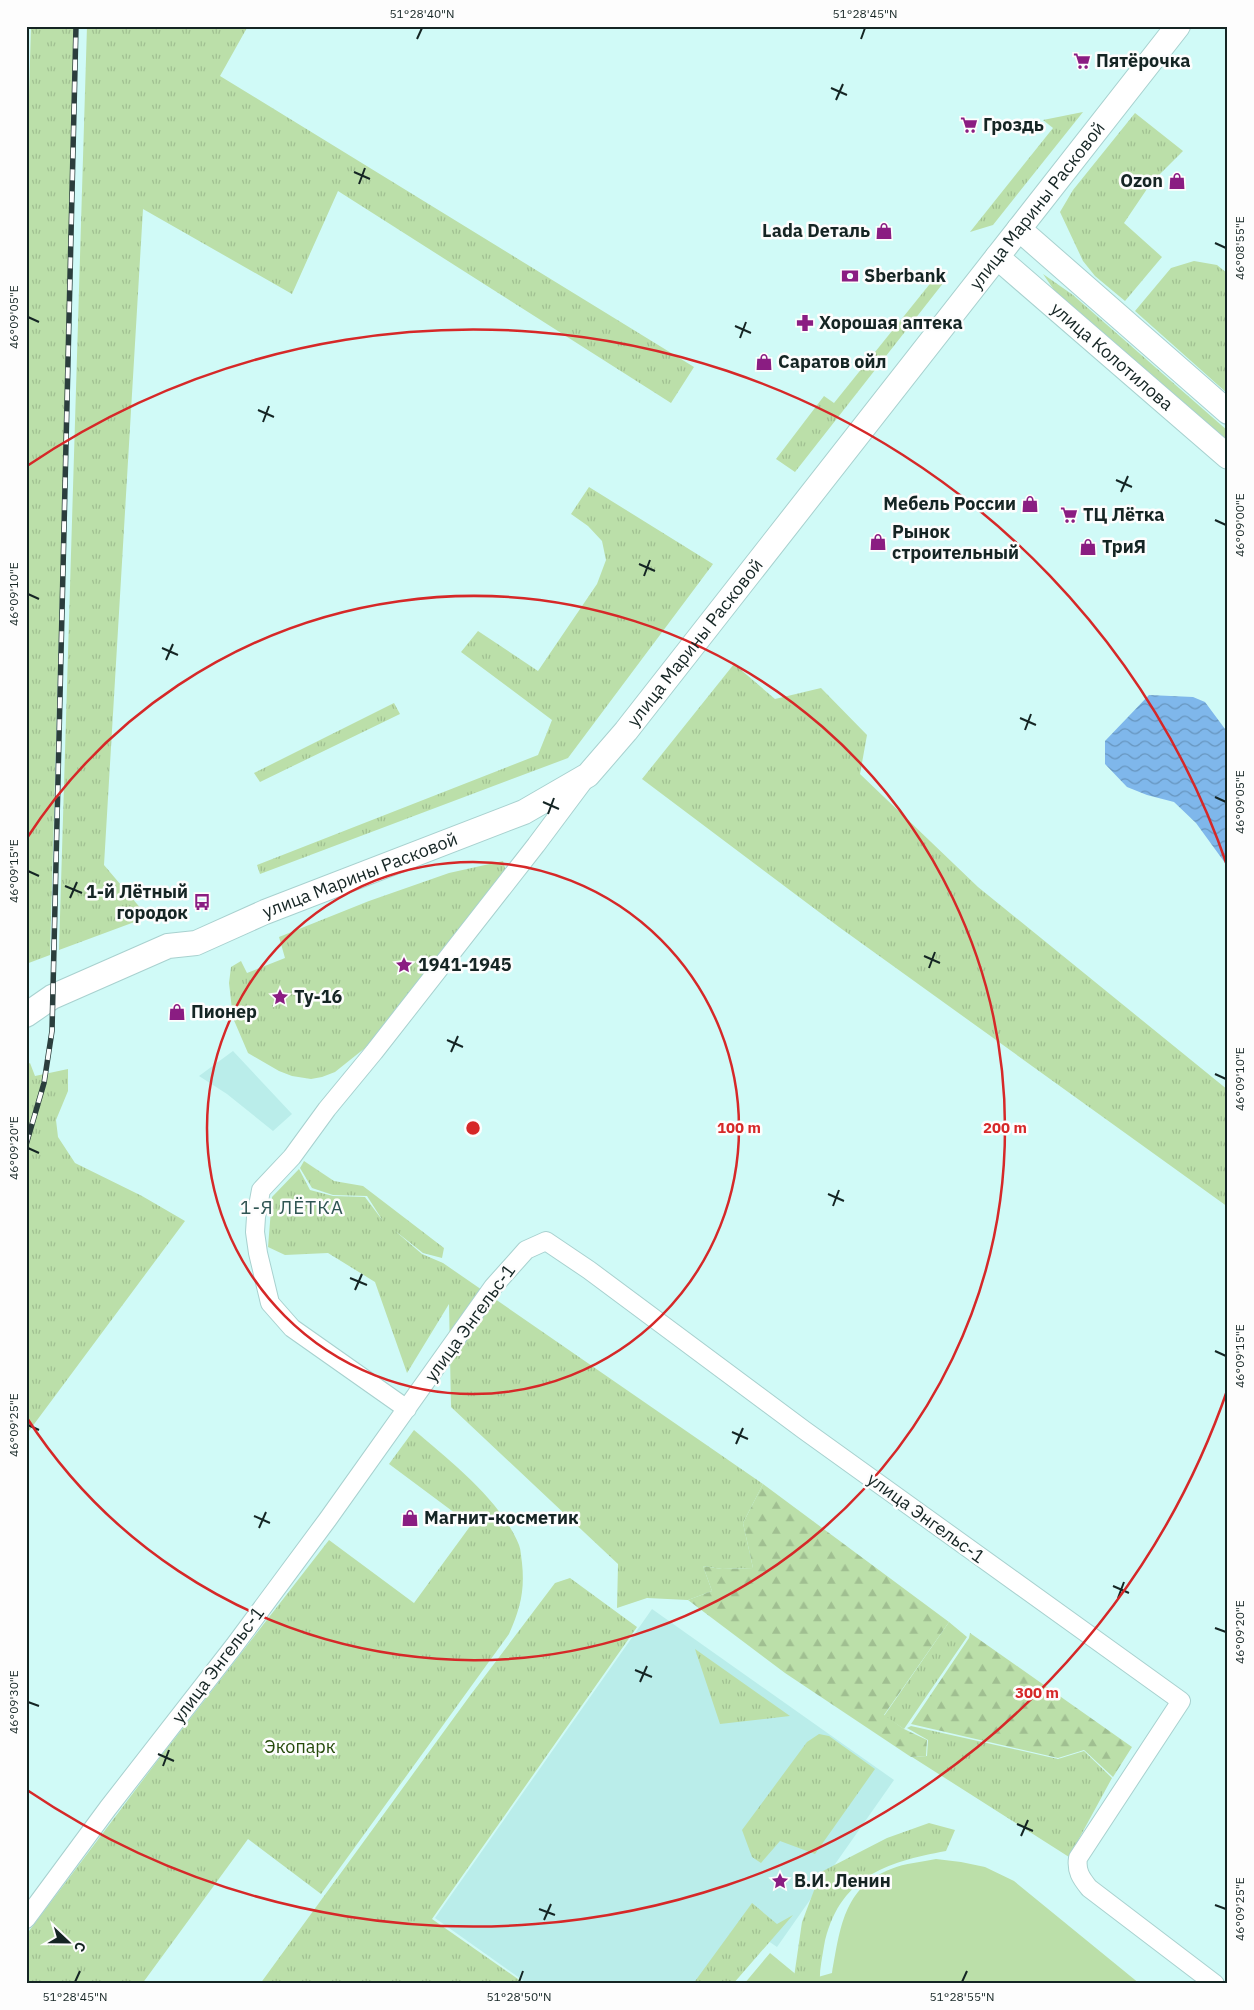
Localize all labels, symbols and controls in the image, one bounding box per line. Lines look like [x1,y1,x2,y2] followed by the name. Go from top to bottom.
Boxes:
[389,6,455,21] text: 51°28'40"N
[832,6,898,21] text: 51°28'45"N
[1096,49,1190,72] place label: Пятёрочка
[1072,51,1092,71] supermarket icon: Пятёрочка
[983,113,1044,136] place label: Гроздь
[959,115,979,135] supermarket icon: Гроздь
[964,117,1110,294] street label: улица Марины Расковой
[1120,169,1163,192] place label: Ozon
[1167,171,1187,191] shop icon: Ozon
[1232,216,1247,280] text: 46°08'55"E
[762,219,870,242] place label: Lada Dеталь
[874,221,894,241] shop icon: Lada Dеталь
[864,264,946,287] place label: Sberbank
[840,266,860,286] bank icon: Sberbank
[6,285,21,349] text: 46°09'05"E
[1046,297,1179,416] street label: улица Колотилова
[819,311,963,334] place label: Хорошая аптека
[795,313,815,333] pharmacy icon: Хорошая аптека
[778,350,887,373] place label: Саратов ойл
[754,352,774,372] shop icon: Саратов ойл
[883,492,1016,515] place label: Мебель России
[1232,493,1247,557] text: 46°09'00"E
[1020,494,1040,514] shop icon: Мебель России
[1083,503,1165,526] place label: ТЦ Лётка
[1059,505,1079,525] supermarket icon: ТЦ Лётка
[892,520,1019,564] place label: Рынок строительный
[868,532,888,552] shop icon: Рынок строительный
[1102,535,1146,558] place label: ТриЯ
[1078,537,1098,557] shop icon: ТриЯ
[622,554,768,731] street label: улица Марины Расковой
[6,562,21,626] text: 46°09'10"E
[1232,770,1247,834] text: 46°09'05"E
[259,827,461,923] street label: улица Марины Расковой
[6,839,21,903] text: 46°09'15"E
[86,880,188,924] place label: 1-й Лётный городок
[192,892,212,912] bus stop icon: 1-й Лётный городок
[418,953,512,976] place label: 1941-1945
[394,955,414,975] place icon: 1941-1945
[294,985,343,1008] place label: Ту-16
[270,987,290,1007] place icon: Ту-16
[191,1000,257,1023] place label: Пионер
[167,1002,187,1022] shop icon: Пионер
[1232,1047,1247,1111] text: 46°09'10"E
[6,1116,21,1180] text: 46°09'20"E
[717,1118,761,1137] text: 100 m
[983,1118,1027,1137] text: 200 m
[464,1119,482,1137] centre of rings
[240,1195,344,1219] district label: 1-Я ЛЁТКА
[419,1259,520,1386] street label: улица Энгельс-1
[1232,1324,1247,1388] text: 46°09'15"E
[6,1393,21,1457] text: 46°09'25"E
[863,1467,990,1568] street label: улица Энгельс-1
[424,1506,579,1529] place label: Магнит-косметик
[400,1508,420,1528] shop icon: Магнит-косметик
[1232,1600,1247,1664] text: 46°09'20"E
[166,1602,269,1728] street label: улица Энгельс-1
[6,1670,21,1734] text: 46°09'30"E
[1015,1683,1059,1702] text: 300 m
[264,1735,336,1758] park label: Экопарк
[794,1869,891,1892] place label: В.И. Ленин
[770,1871,790,1891] place icon: В.И. Ленин
[1232,1877,1247,1941] text: 46°09'25"E
[42,1918,92,1968] north arrow
[70,1939,90,1954] text: С
[42,1989,108,2004] text: 51°28'45"N
[486,1989,552,2004] text: 51°28'50"N
[929,1989,995,2004] text: 51°28'55"N

